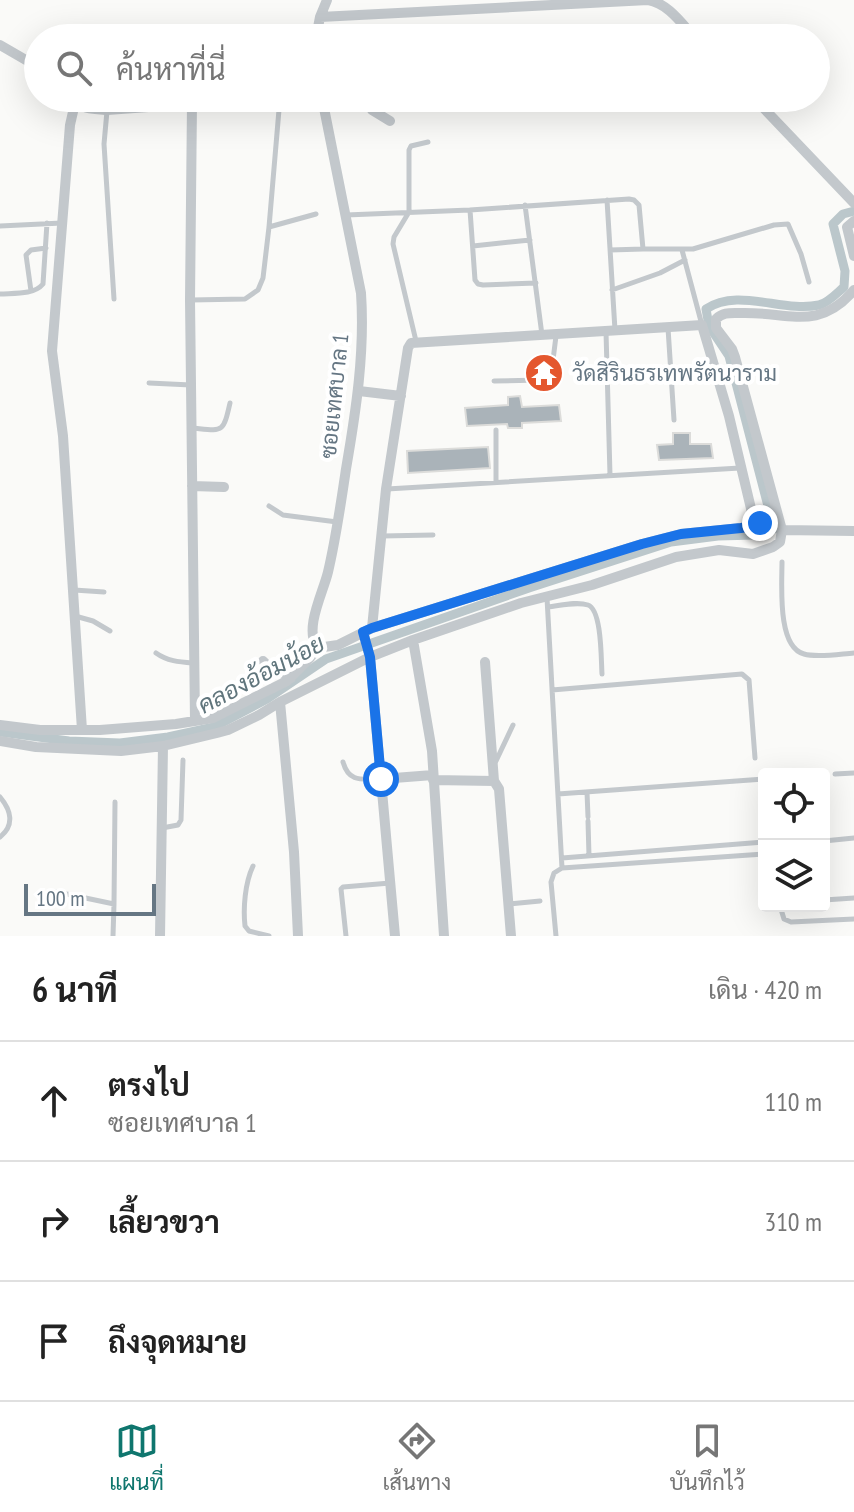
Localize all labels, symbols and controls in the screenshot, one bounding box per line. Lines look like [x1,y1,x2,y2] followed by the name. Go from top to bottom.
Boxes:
[24,24,830,112] search box
[52,46,96,90] icon: search
[116,49,226,88] text: ค้นหาที่นี่
[314,332,354,460] street label: ซอยเทศบาล 1
[523,352,565,394] temple icon: วัดสิรินธรเทพรัตนาราม
[572,359,777,387] place label: วัดสิรินธรเทพรัตนาราม
[742,505,778,541] route end
[192,627,330,720] water label: คลองอ้อมน้อย
[363,761,399,797] route start
[758,768,830,912] map controls
[758,768,830,840] button: locate
[758,840,830,912] button: layers
[24,880,156,916] scale bar
[36,884,85,912] text: 100 m
[32,967,118,1011] text: 6 นาที
[708,973,822,1006] text: เดิน · 420 m
[108,1065,190,1104] text: ตรงไป
[32,1079,76,1123] icon: ahead
[764,1085,822,1118] text: 110 m
[108,1106,257,1139] text: ซอยเทศบาล 1
[32,1199,76,1243] icon: right
[108,1202,220,1241] text: เลี้ยวขวา
[764,1205,822,1238] text: 310 m
[32,1319,76,1363] icon: arrive
[108,1322,247,1361] text: ถึงจุดหมาย
[109,1419,164,1496] tab: แผนที่
[382,1419,451,1496] tab: เส้นทาง
[670,1419,745,1496] tab: บันทึกไว้

